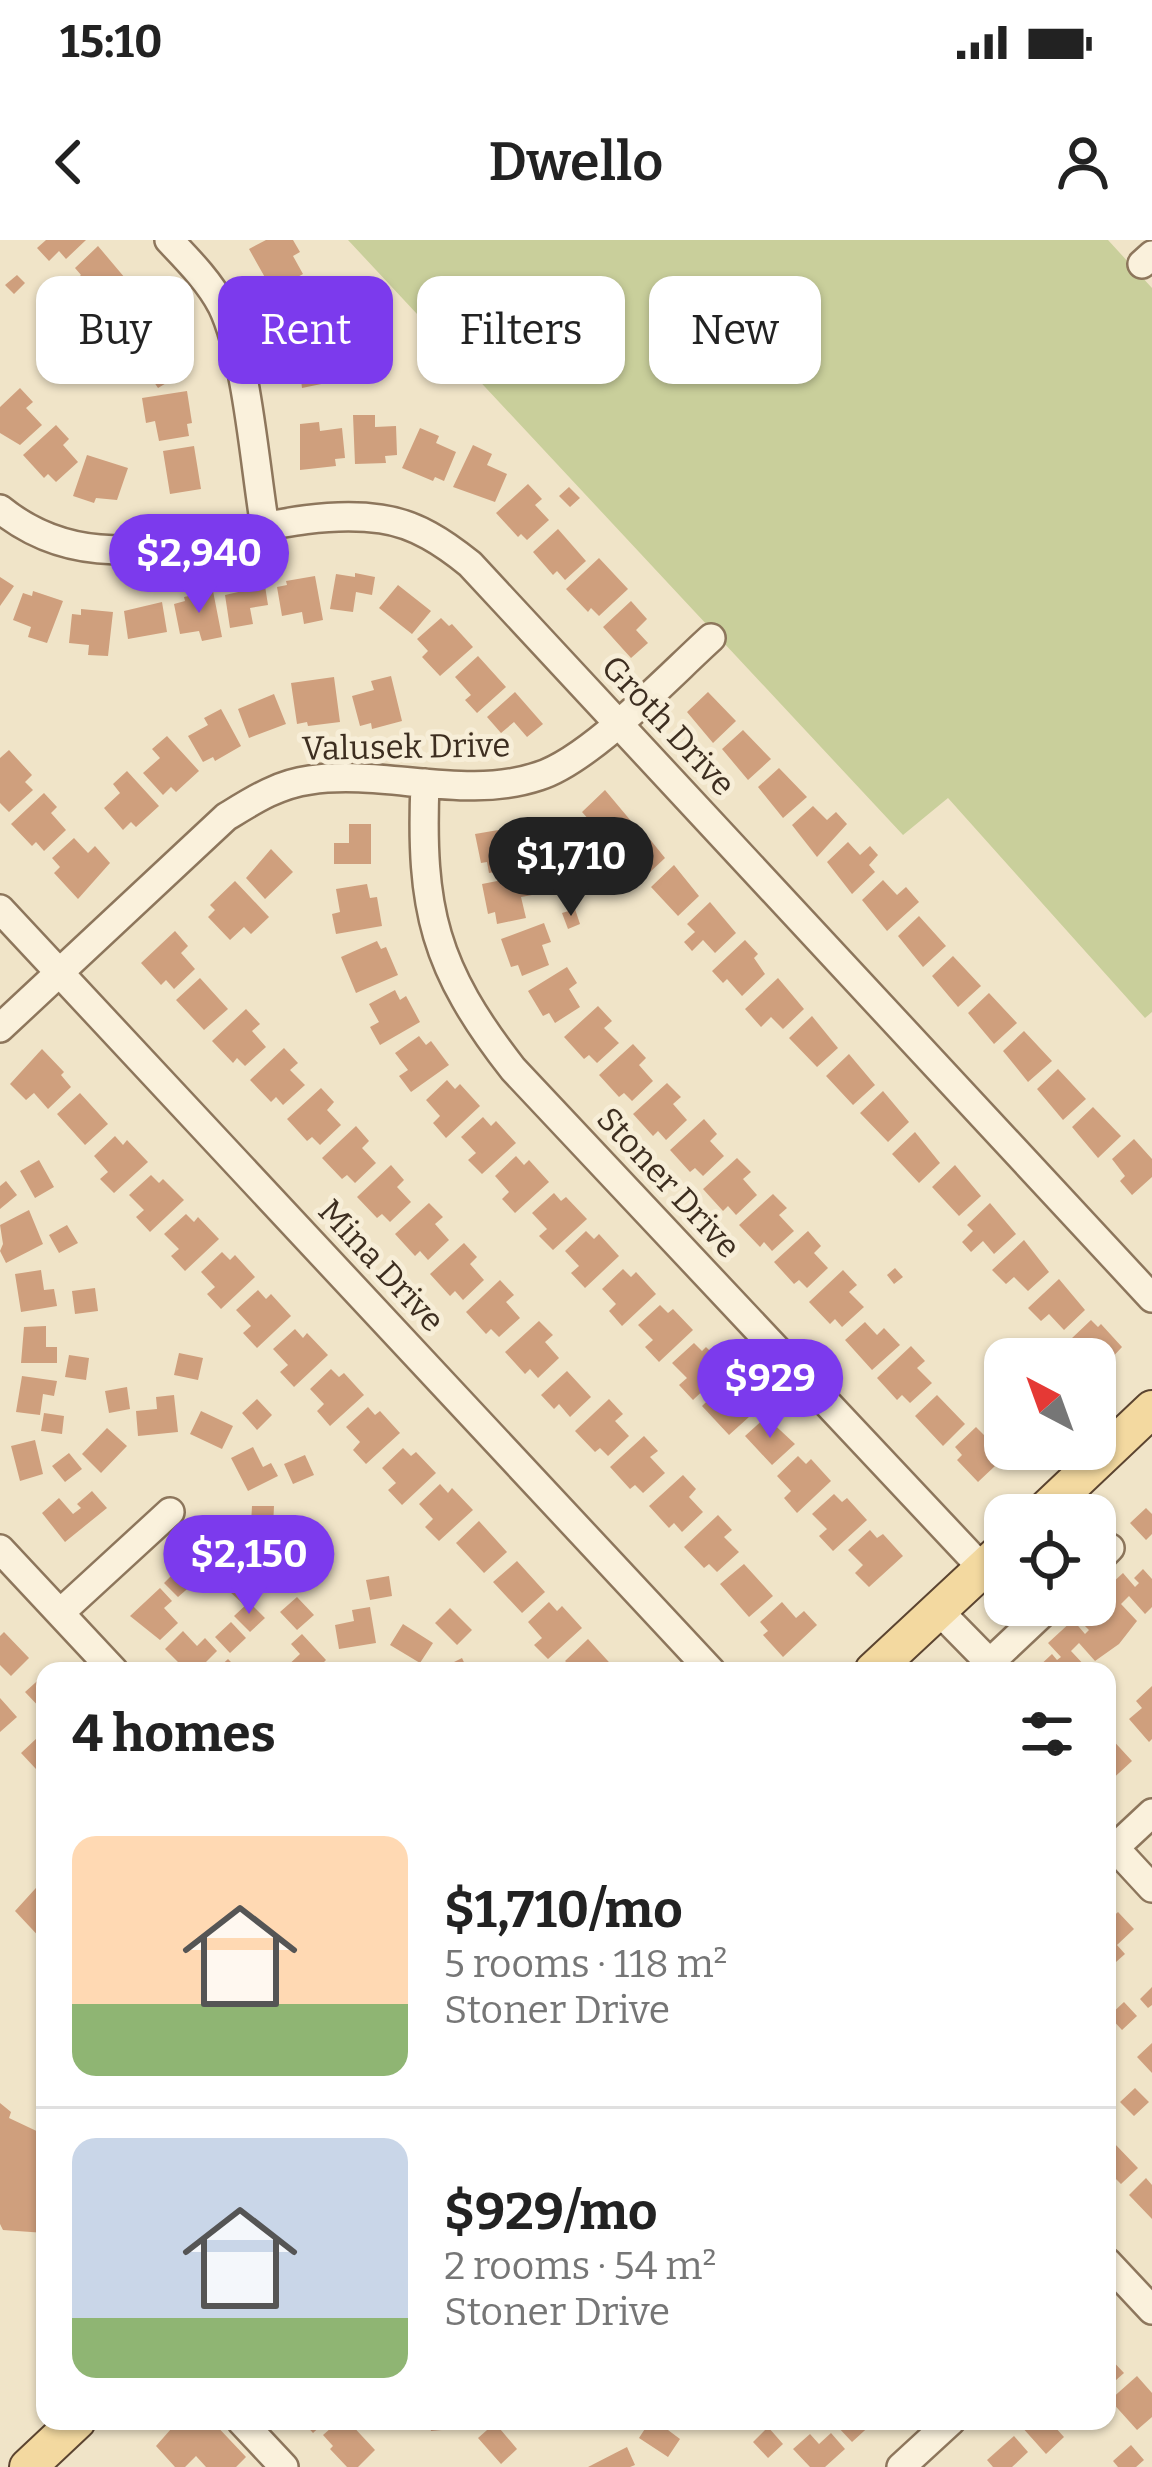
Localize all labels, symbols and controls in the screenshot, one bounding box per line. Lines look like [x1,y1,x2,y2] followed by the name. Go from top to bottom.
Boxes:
[60,15,163,69] text: 15:10
[36,129,102,195] icon: back
[1050,129,1116,195] icon: person
[489,130,663,194] text: Dwello
[36,276,194,384] chip: Buy
[218,276,393,384] chip: Rent
[417,276,625,384] chip: Filters
[649,276,821,384] chip: New
[101,514,297,616] pin: $2,940
[136,530,262,576] text: $2,940
[593,647,743,804] street label: Groth Drive
[301,725,511,769] street label: Valusek Drive
[473,817,669,919] pin: $1,710
[515,833,627,879] text: $1,710
[588,1099,748,1266] street label: Stoner Drive
[310,1191,453,1340] street label: Mina Drive
[984,1338,1116,1470] north arrow
[984,1338,1116,1626] map controls
[699,1339,841,1441] pin: $929
[724,1355,816,1401] text: $929
[984,1494,1116,1626] button: locate
[151,1515,347,1617] pin: $2,150
[190,1531,308,1577] text: $2,150
[1014,1701,1080,1767] icon: filters
[72,1703,276,1765] text: 4 homes
[444,1879,683,1941] text: $1,710/mo
[168,1884,312,2028] icon: home
[444,1941,727,1987] text: 5 rooms · 118 m²
[444,1987,670,2033] text: Stoner Drive
[444,2181,657,2243] text: $929/mo
[168,2186,312,2330] icon: home
[444,2243,716,2289] text: 2 rooms · 54 m²
[444,2289,670,2335] text: Stoner Drive

